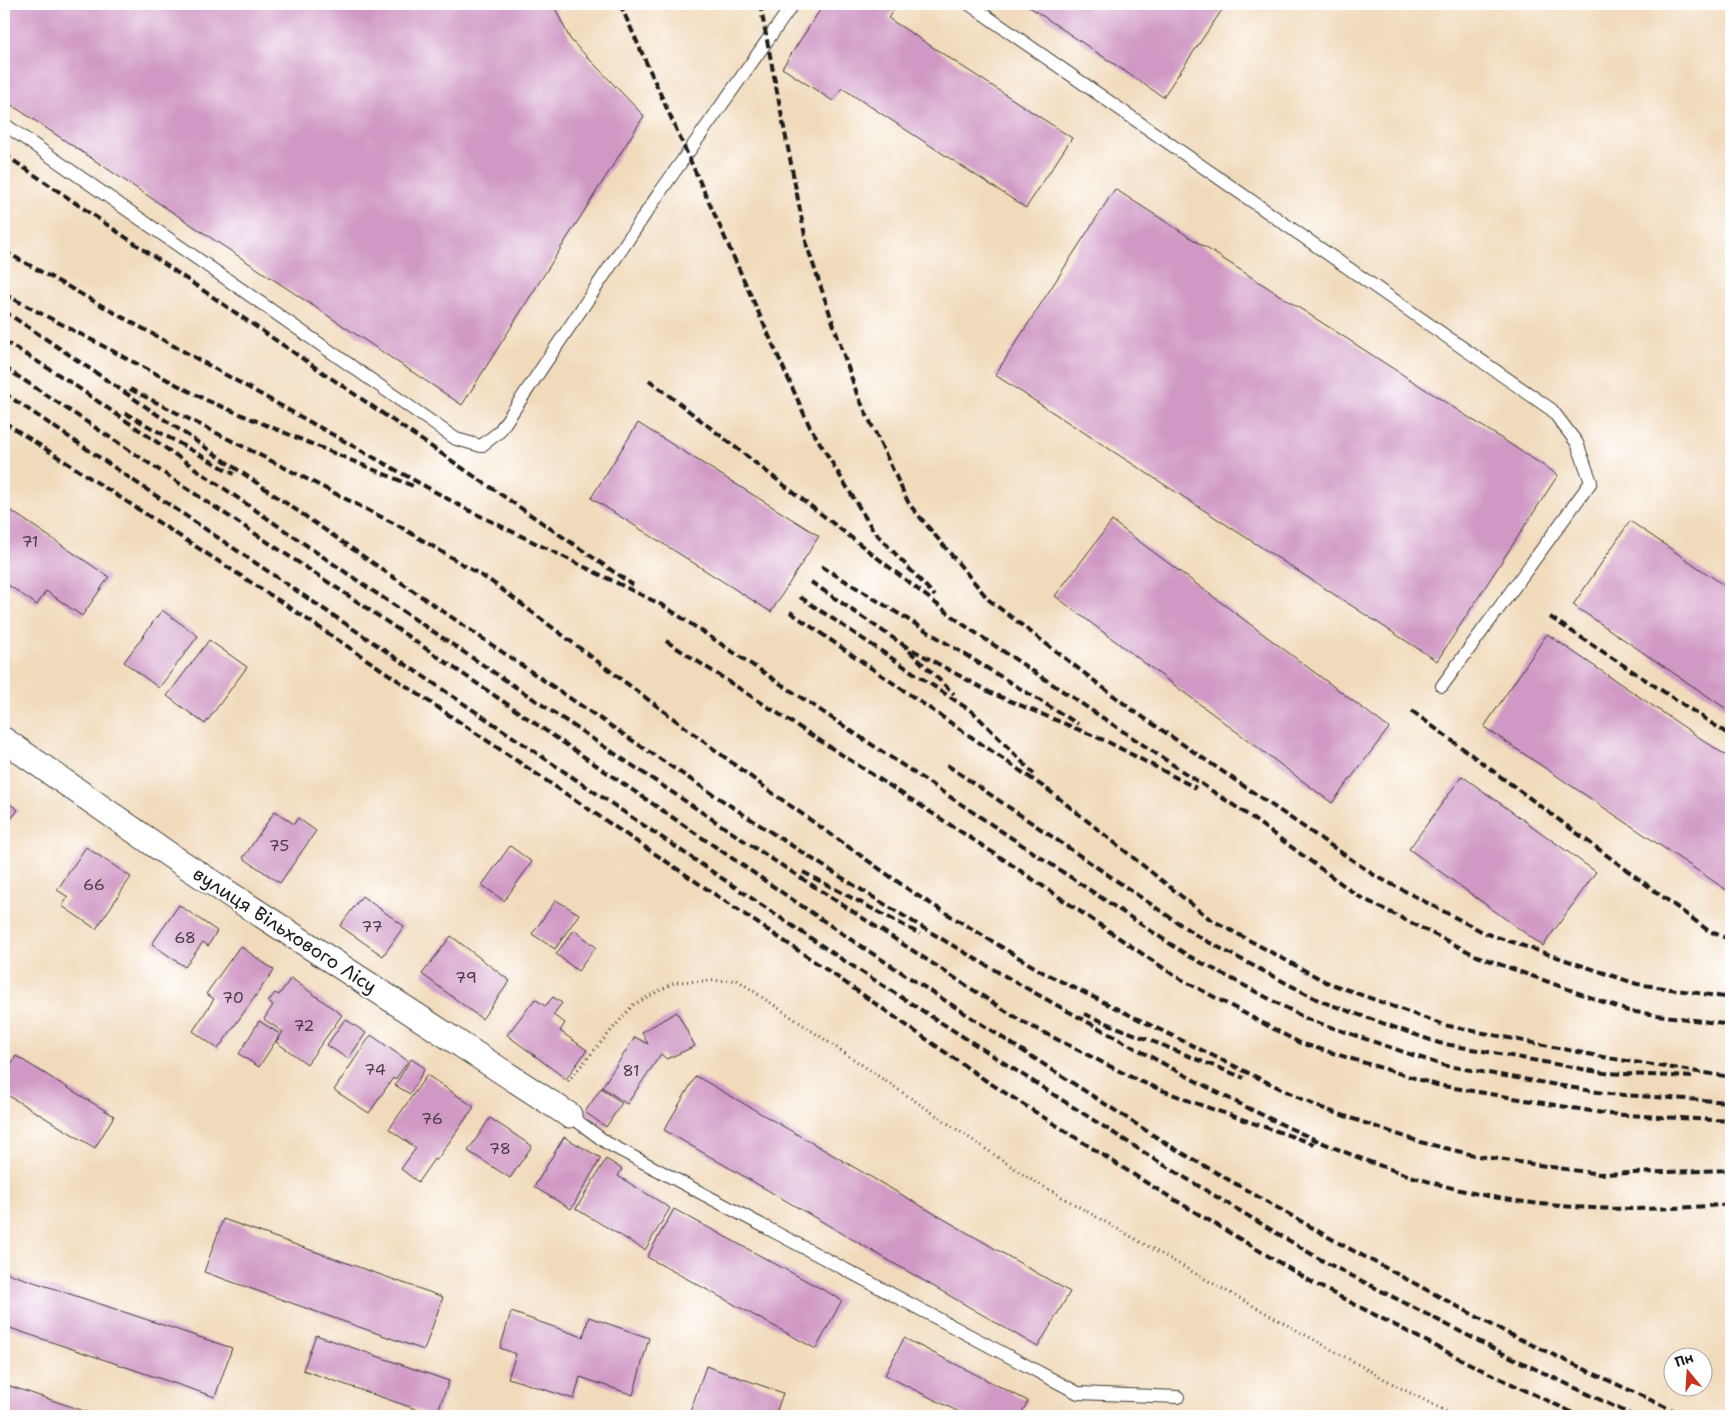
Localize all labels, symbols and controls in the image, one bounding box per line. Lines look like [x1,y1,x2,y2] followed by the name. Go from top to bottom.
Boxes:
[21,531,39,552] house number: 71
[269,835,289,856] house number: 75
[188,861,382,999] street label: вулиця Вільхового Лісу
[83,874,105,895] house number: 66
[361,916,383,937] house number: 77
[174,927,196,948] house number: 68
[455,967,477,988] house number: 79
[222,987,244,1008] house number: 70
[293,1015,315,1036] house number: 72
[364,1059,386,1080] house number: 74
[622,1060,640,1081] house number: 81
[421,1108,443,1129] house number: 76
[489,1138,511,1159] house number: 78
[1662,1348,1712,1398] north arrow
[1672,1348,1696,1371] text: Пн

